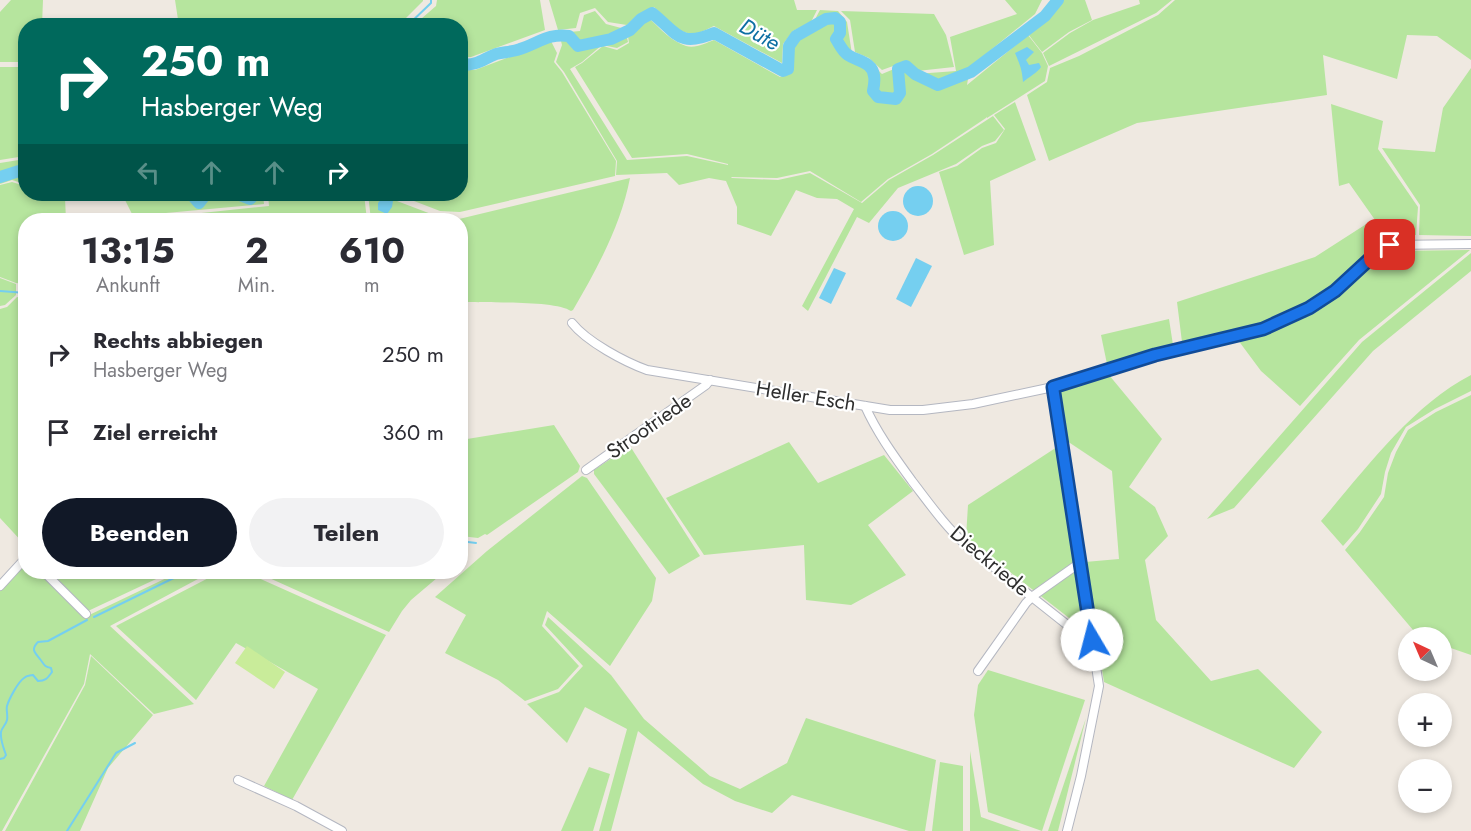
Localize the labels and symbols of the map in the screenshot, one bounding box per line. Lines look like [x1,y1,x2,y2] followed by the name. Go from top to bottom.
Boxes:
[734,10,786,58] water label: Düte
[1364,219,1415,270] pin
[754,373,858,419] street label: Heller Esch
[600,386,698,466] street label: Strootriede
[944,519,1037,603] street label: Dieckriede
[1060,608,1124,672] position arrow
[1398,627,1452,681] north arrow

